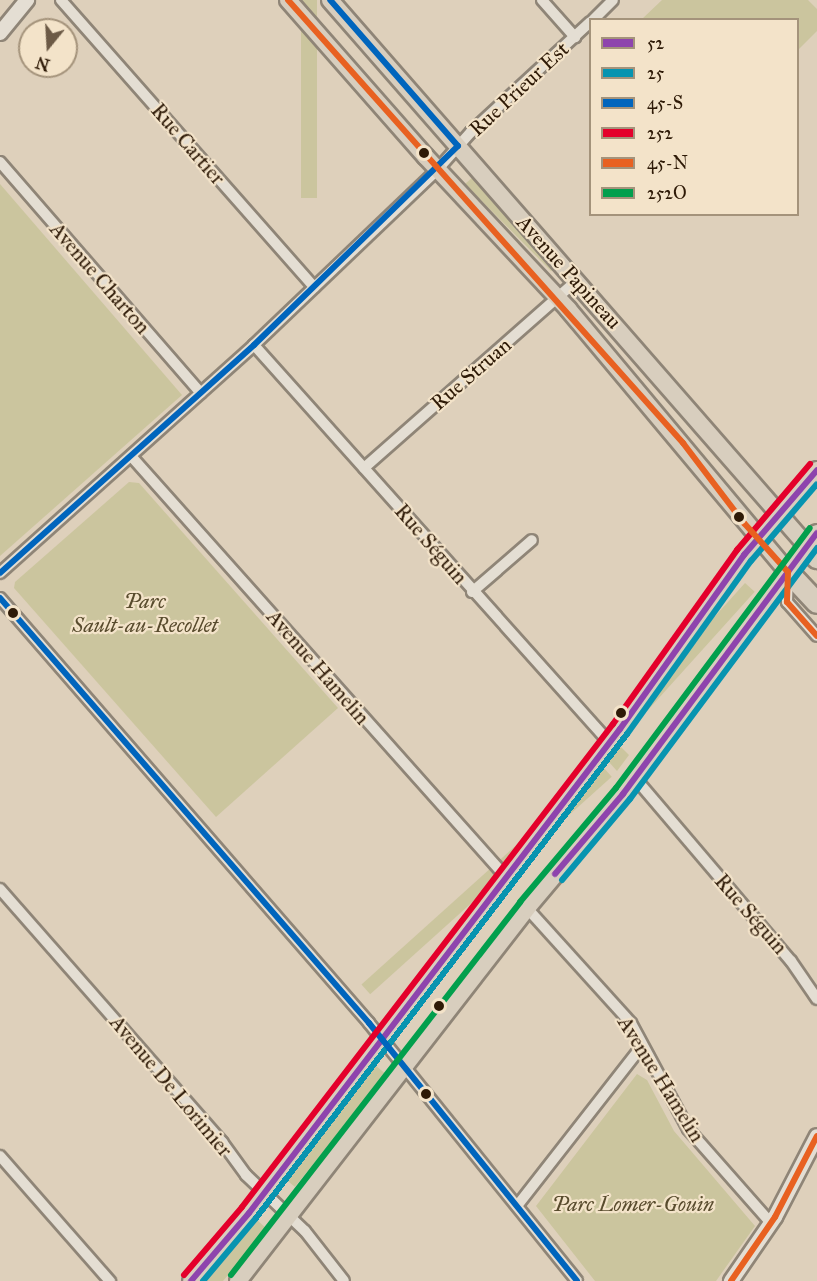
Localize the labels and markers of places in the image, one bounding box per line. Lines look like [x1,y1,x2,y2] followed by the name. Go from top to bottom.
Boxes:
[418,147,430,159] unlabelled marker
[733,511,745,523] unlabelled marker
[7,607,19,619] unlabelled marker
[615,707,627,719] unlabelled marker
[433,1000,445,1012] unlabelled marker
[420,1088,432,1100] unlabelled marker

